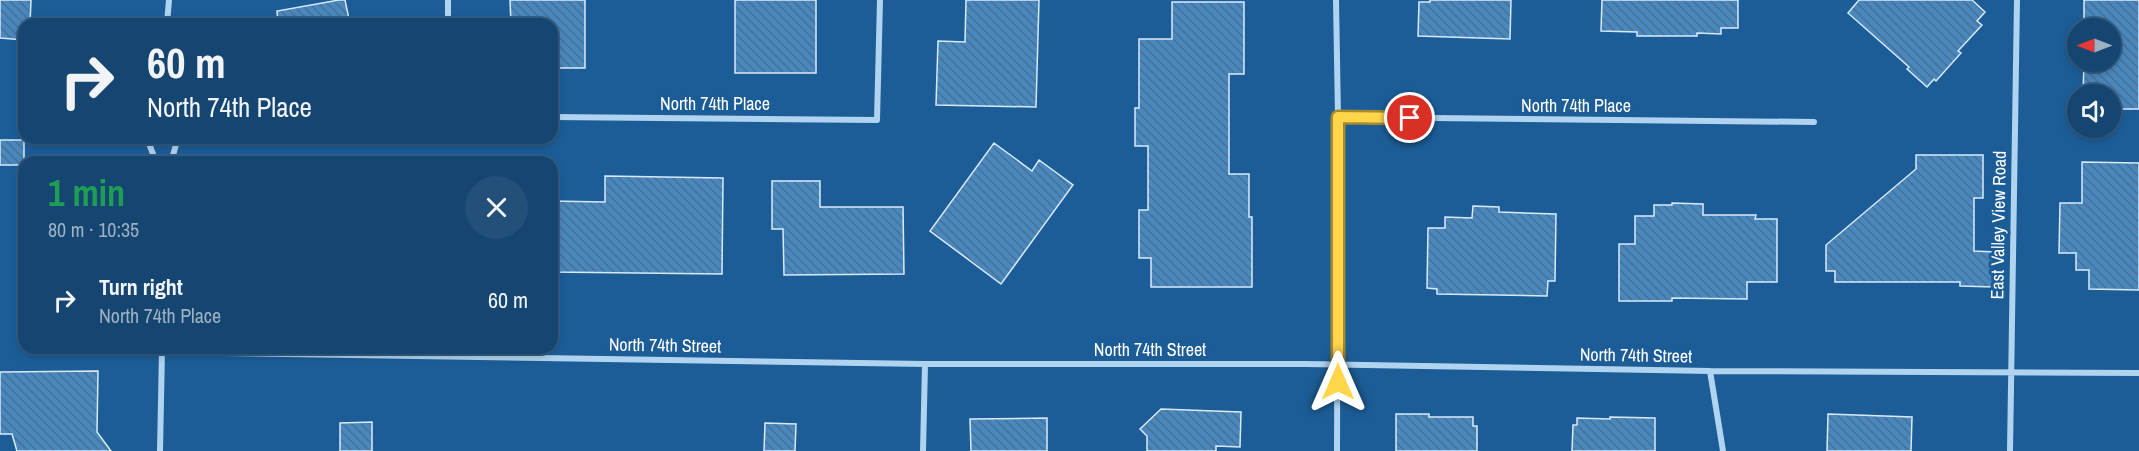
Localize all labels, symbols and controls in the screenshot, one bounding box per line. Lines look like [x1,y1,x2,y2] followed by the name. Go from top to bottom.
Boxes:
[2067,18,2121,72] north arrow
[2067,18,2121,138] map controls
[147,35,226,91] text: 60 m
[48,42,126,120] icon: right
[2067,84,2121,138] button: sound
[147,89,312,125] text: North 74th Place
[660,91,770,116] street label: North 74th Place
[1384,92,1435,143] pin
[1521,93,1631,118] street label: North 74th Place
[1393,101,1426,134] icon: arrive
[1984,150,2012,300] street label: East Valley View Road
[48,169,125,217] text: 1 min
[465,176,528,239] button: close
[48,216,139,243] text: 80 m · 10:35
[99,272,183,302] text: Turn right
[48,284,81,317] icon: right
[488,285,528,315] text: 60 m
[99,302,221,329] text: North 74th Place
[609,332,721,358] street label: North 74th Street
[1094,337,1206,362] street label: North 74th Street
[1580,342,1692,368] street label: North 74th Street
[1306,350,1370,414] position arrow

